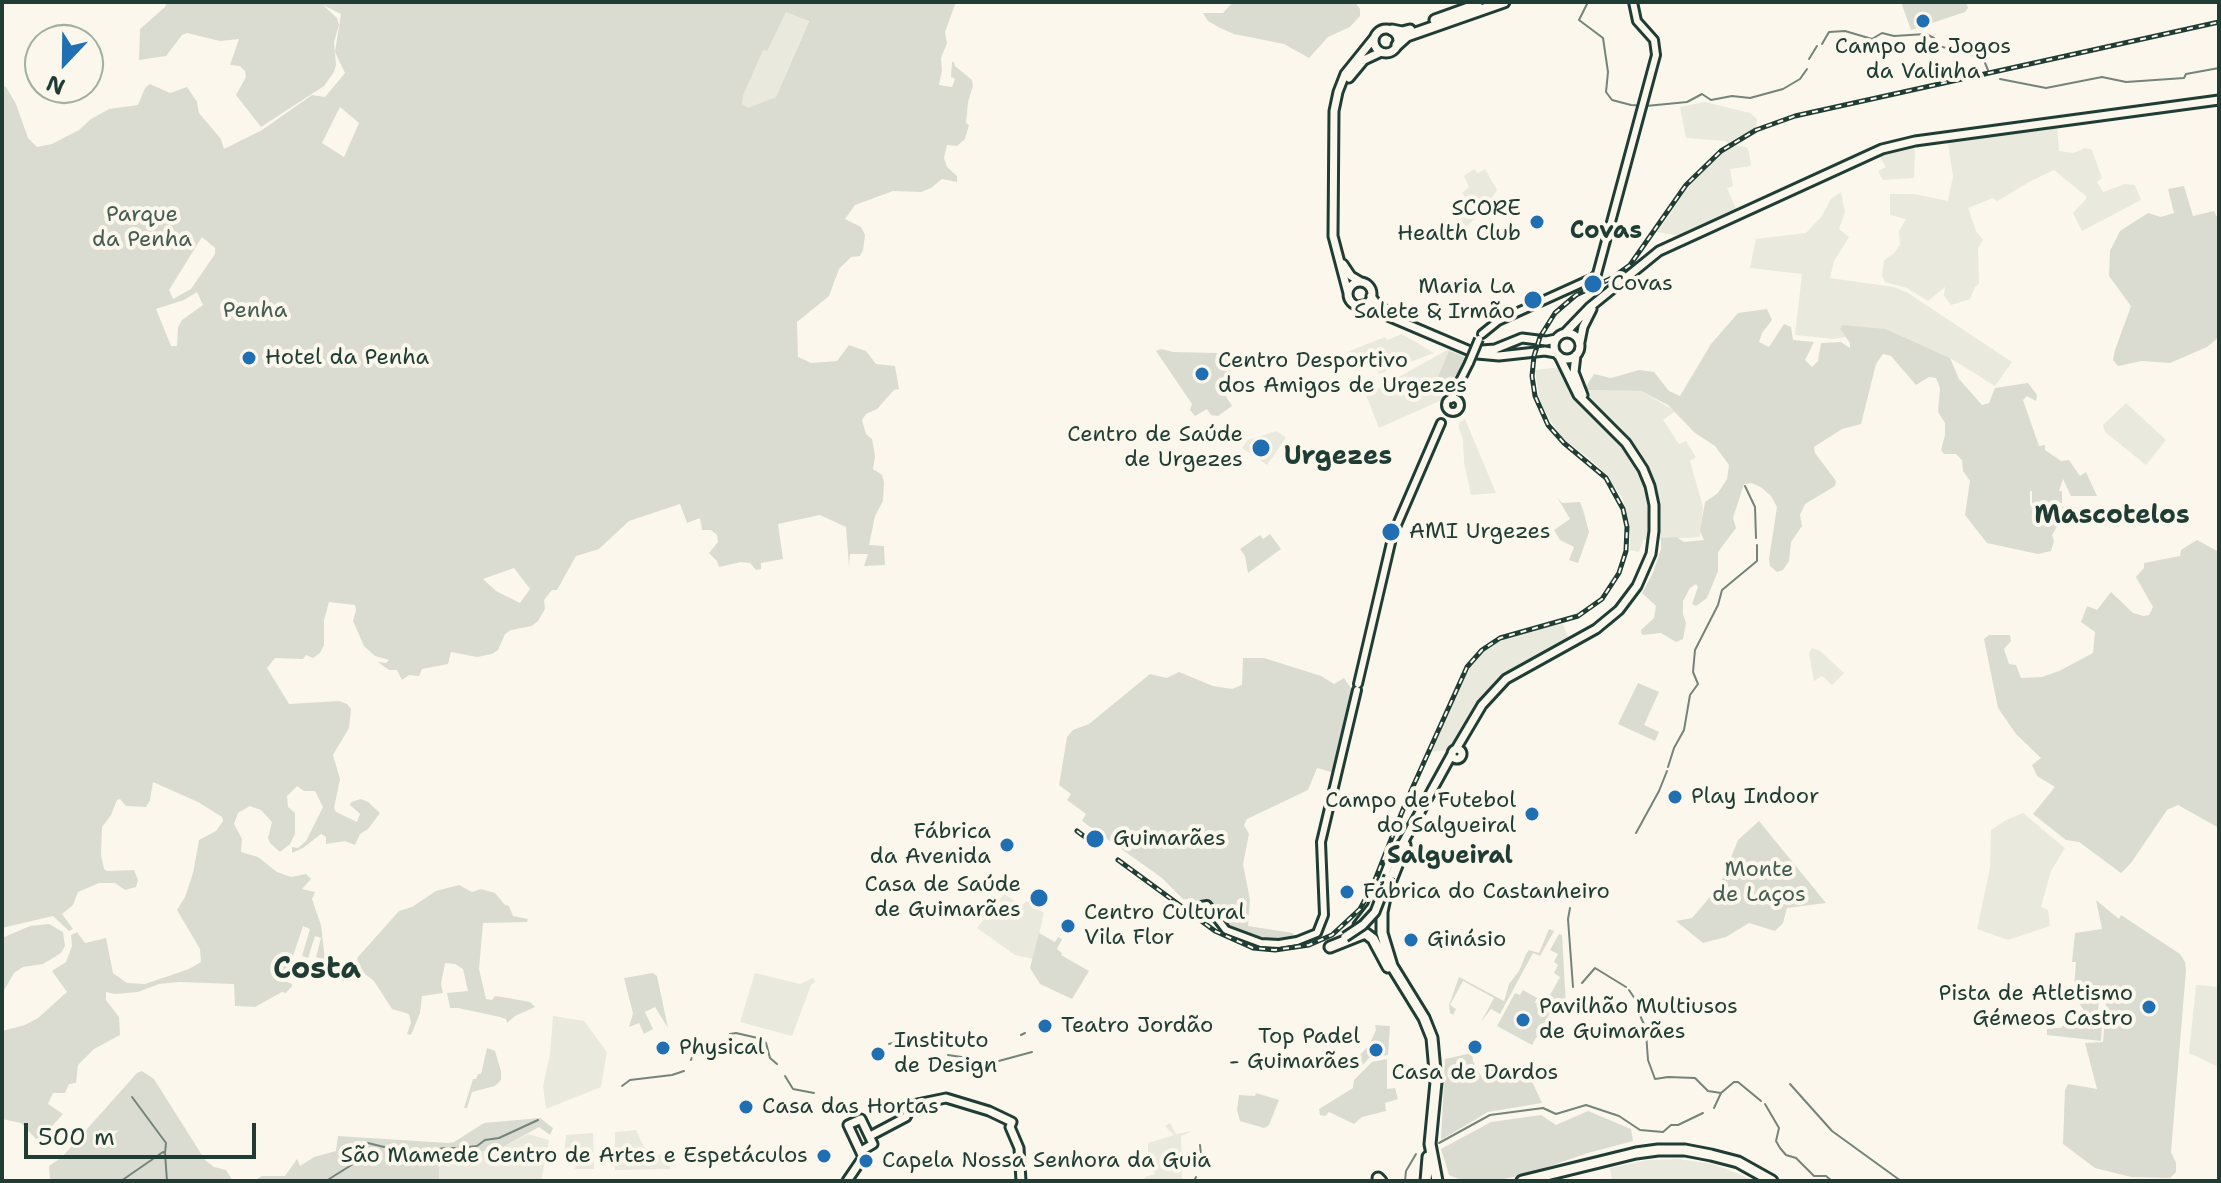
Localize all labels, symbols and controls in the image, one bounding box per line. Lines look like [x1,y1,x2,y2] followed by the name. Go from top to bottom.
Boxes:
[1914,12,1932,30] marker: Campo de Jogos da Valinha
[24,24,104,104] north arrow
[1835,34,2011,86] place label: Campo de Jogos da Valinha
[42,68,69,102] text: N
[1397,196,1521,248] place label: SCORE Health Club
[92,202,192,254] park label: Parque da Penha
[1528,213,1546,231] marker: SCORE Health Club
[1570,218,1642,246] district label: Covas
[1611,271,1673,297] place label: Covas
[1582,273,1604,295] marker: Covas
[1354,274,1515,326] place label: Maria La Salete & Irmão
[1522,289,1544,311] marker: Maria La Salete & Irmão
[223,298,287,324] park label: Penha
[265,345,429,371] place label: Hotel da Penha
[1218,348,1467,400] place label: Centro Desportivo dos Amigos de Urgezes
[240,349,258,367] marker: Hotel da Penha
[1193,365,1211,383] marker: Centro Desportivo dos Amigos de Urgezes
[1067,422,1243,474] place label: Centro de Saúde de Urgezes
[1250,437,1272,459] marker: Centro de Saúde de Urgezes
[1284,441,1392,473] district label: Urgezes
[2034,500,2190,532] district label: Mascotelos
[1409,519,1551,545] place label: AMI Urgezes
[1380,521,1402,543] marker: AMI Urgezes
[1691,784,1819,810] place label: Play Indoor
[1325,788,1516,840] place label: Campo de Futebol do Salgueiral
[1666,788,1684,806] marker: Play Indoor
[1523,805,1541,823] marker: Campo de Futebol do Salgueiral
[870,819,991,870] place label: Fábrica da Avenida
[1113,826,1226,852] place label: Guimarães
[1084,828,1106,850] marker: Guimarães
[998,836,1016,854] marker: Fábrica da Avenida
[1387,843,1513,871] district label: Salgueiral
[1712,857,1806,908] park label: Monte de Laços
[865,872,1021,924] place label: Casa de Saúde de Guimarães
[1363,879,1610,905] place label: Fábrica do Castanheiro
[1338,883,1356,901] marker: Fábrica do Castanheiro
[1028,887,1050,909] marker: Casa de Saúde de Guimarães
[1084,900,1245,952] place label: Centro Cultural Vila Flor
[1059,917,1077,935] marker: Centro Cultural Vila Flor
[1427,927,1506,953] place label: Ginásio
[1402,931,1420,949] marker: Ginásio
[273,952,361,988] district label: Costa
[1939,981,2133,1032] place label: Pista de Atletismo Gémeos Castro
[1539,994,1738,1046] place label: Pavilhão Multiusos de Guimarães
[2140,998,2158,1016] marker: Pista de Atletismo Gémeos Castro
[1514,1011,1532,1029] marker: Pavilhão Multiusos de Guimarães
[1061,1013,1213,1039] place label: Teatro Jordão
[1036,1017,1054,1035] marker: Teatro Jordão
[1229,1024,1360,1076] place label: Top Padel - Guimarães
[894,1028,997,1080] place label: Instituto de Design
[679,1035,764,1061] place label: Physical
[1466,1038,1484,1056] marker: Casa de Dardos
[654,1039,672,1057] marker: Physical
[1367,1041,1385,1059] marker: Top Padel - Guimarães
[869,1045,887,1063] marker: Instituto de Design
[1392,1060,1558,1086] place label: Casa de Dardos
[762,1094,939,1120] place label: Casa das Hortas
[737,1098,755,1116] marker: Casa das Hortas
[28,1107,260,1157] scale bar
[38,1121,115,1153] text: 500 m
[341,1143,808,1169] place label: São Mamede Centro de Artes e Espetáculos
[815,1147,833,1165] marker: São Mamede Centro de Artes e Espetáculos
[882,1148,1211,1174] place label: Capela Nossa Senhora da Guia
[857,1152,875,1170] marker: Capela Nossa Senhora da Guia

